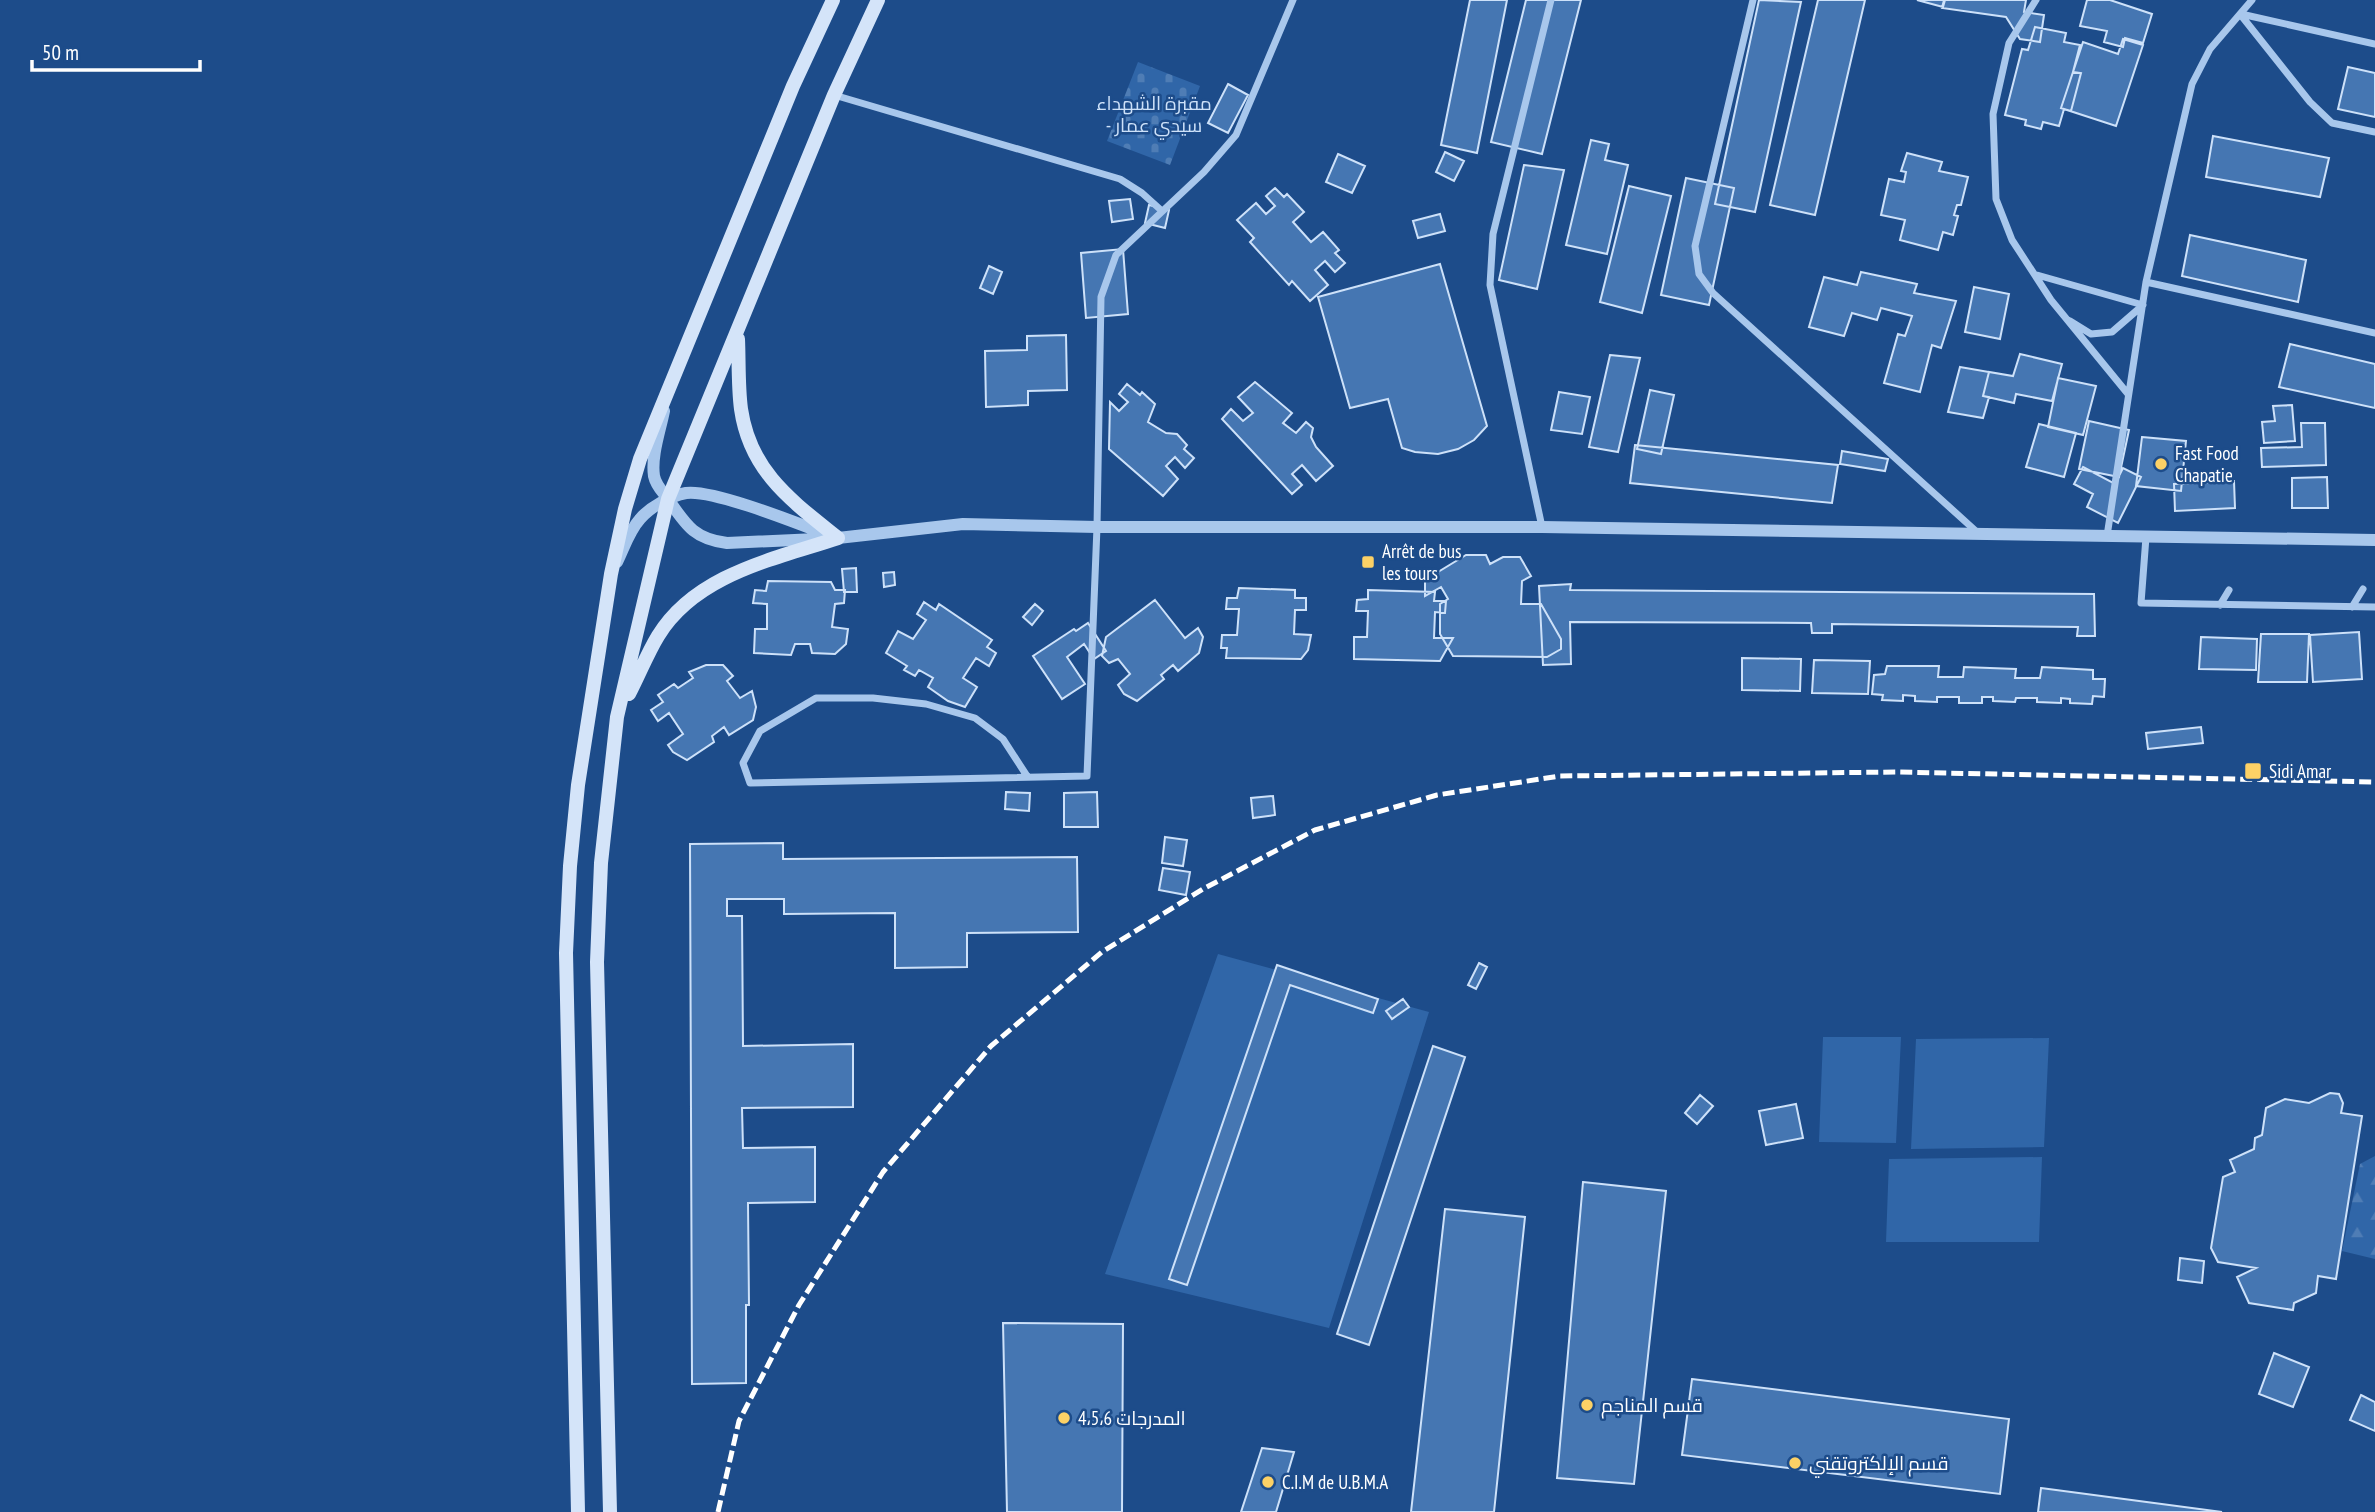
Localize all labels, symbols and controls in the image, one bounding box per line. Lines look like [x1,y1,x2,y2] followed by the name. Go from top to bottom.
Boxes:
[32,28,200,72] scale bar
[42,39,79,66] text: 50 m
[1096,91,1212,140] park label: مقبرة الشهداء - سيدي عمار
[2175,441,2239,487] place label: Fast Food Chapatie
[2153,456,2169,472] marker: Fast Food Chapatie
[1382,539,1462,585] place label: Arrêt de bus les tours
[1360,554,1376,570] marker: Arrêt de bus les tours
[2269,759,2332,783] place label: Sidi Amar
[2243,761,2263,781] marker: Sidi Amar
[1601,1393,1703,1419] place label: قسم المناجم
[1579,1397,1595,1413] marker: قسم المناجم
[1078,1406,1186,1430] place label: المدرجات 4،5،6
[1056,1410,1072,1426] marker: المدرجات 4،5،6
[1809,1451,1948,1478] place label: قسم الإلكتروتقني
[1787,1455,1803,1471] marker: قسم الإلكتروتقني
[1282,1470,1388,1494] place label: C.I.M de U.B.M.A
[1260,1474,1276,1490] marker: C.I.M de U.B.M.A

